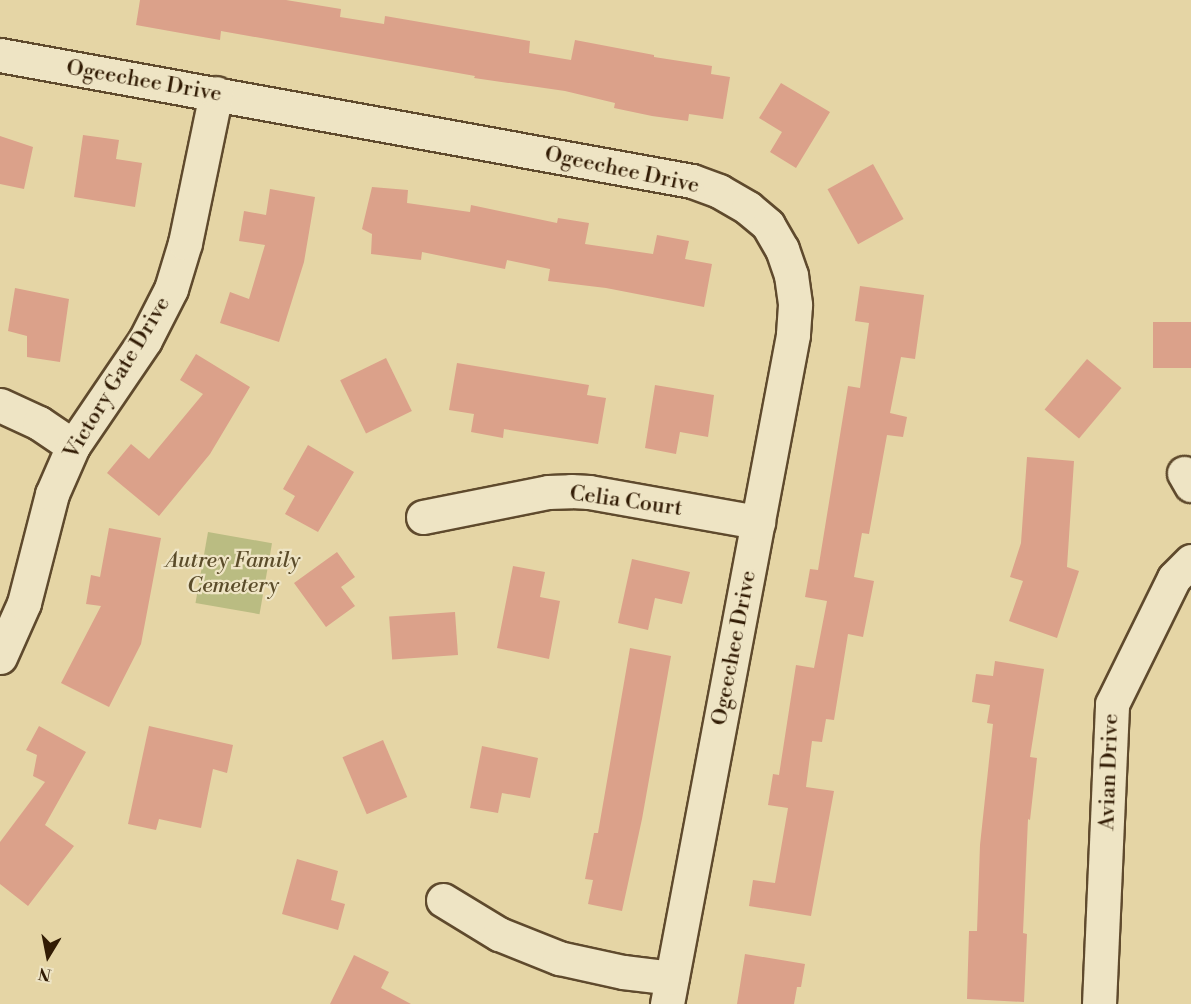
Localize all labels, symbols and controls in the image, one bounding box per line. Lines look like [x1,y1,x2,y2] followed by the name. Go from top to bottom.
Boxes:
[64,54,224,108] street label: Ogeechee Drive
[542,141,702,199] street label: Ogeechee Drive
[58,292,176,464] street label: Victory Gate Drive
[568,480,684,522] street label: Celia Court
[166,547,300,598] park label: Autrey Family Cemetery
[706,568,762,728] street label: Ogeechee Drive
[1094,713,1124,831] street label: Avian Drive
[18,926,78,986] north arrow
[37,963,53,985] text: N

